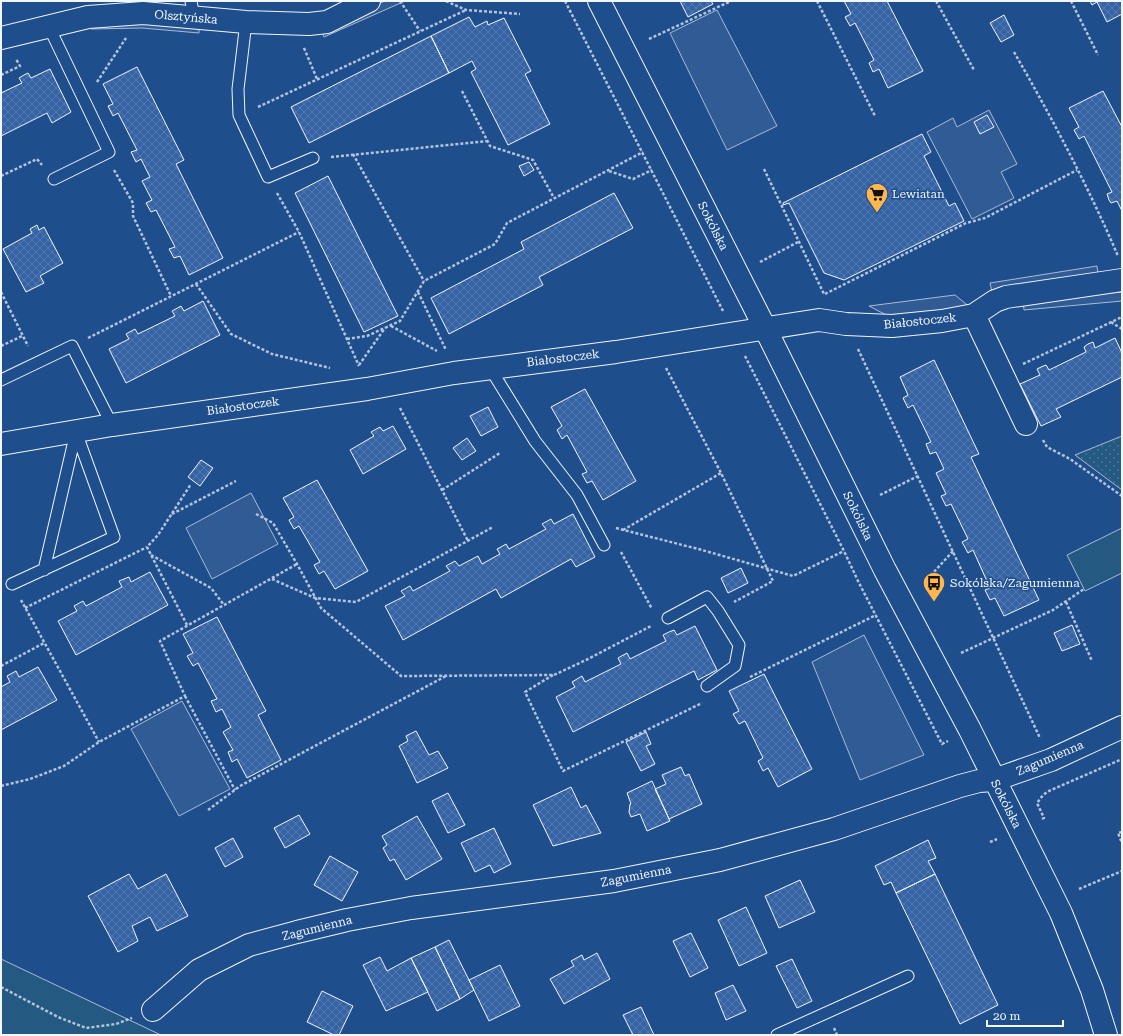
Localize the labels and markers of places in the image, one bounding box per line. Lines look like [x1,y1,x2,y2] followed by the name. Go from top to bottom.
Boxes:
[864,181,890,214] supermarket icon: Lewiatan
[892,187,945,201] place label: Lewiatan
[921,570,947,603] bus stop icon: Sokólska/Zagumienna
[950,576,1080,590] place label: Sokólska/Zagumienna

